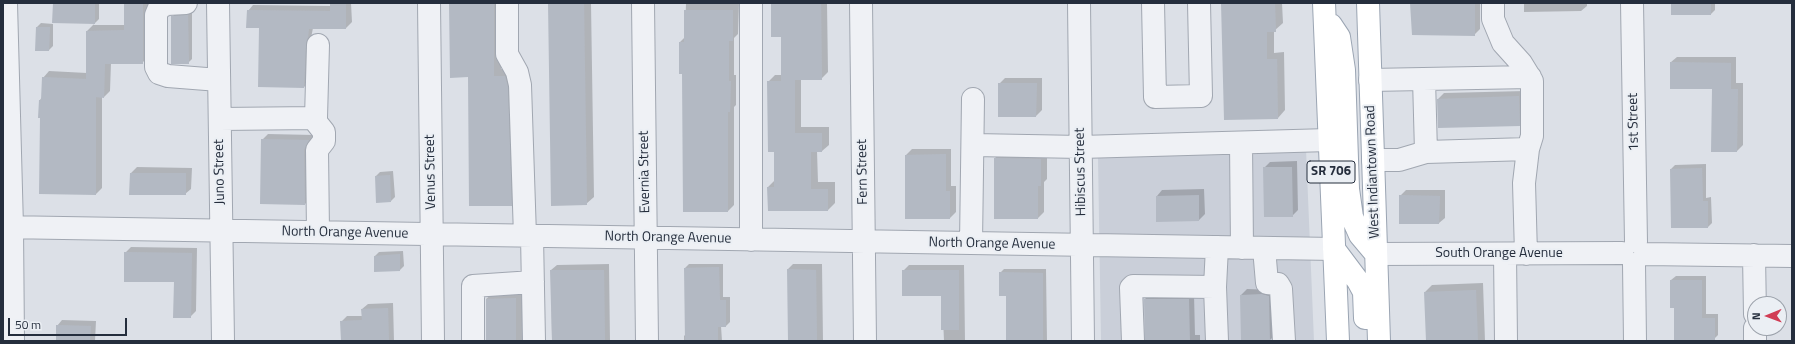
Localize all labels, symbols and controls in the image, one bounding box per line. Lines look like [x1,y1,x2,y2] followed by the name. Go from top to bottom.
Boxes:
[1625,93,1643,151] street label: 1st Street
[1362,105,1384,239] street label: West Indiantown Road
[1072,128,1090,216] street label: Hibiscus Street
[636,130,654,214] street label: Evernia Street
[422,134,440,210] street label: Venus Street
[211,139,229,205] street label: Juno Street
[854,139,872,205] street label: Fern Street
[1307,161,1355,183] road number: SR 706
[281,223,409,243] street label: North Orange Avenue
[604,228,732,248] street label: North Orange Avenue
[928,234,1056,254] street label: North Orange Avenue
[1435,246,1563,262] street label: South Orange Avenue
[1747,296,1787,336] north arrow
[10,310,129,336] scale bar
[1748,312,1764,320] text: N
[15,315,41,334] text: 50 m

